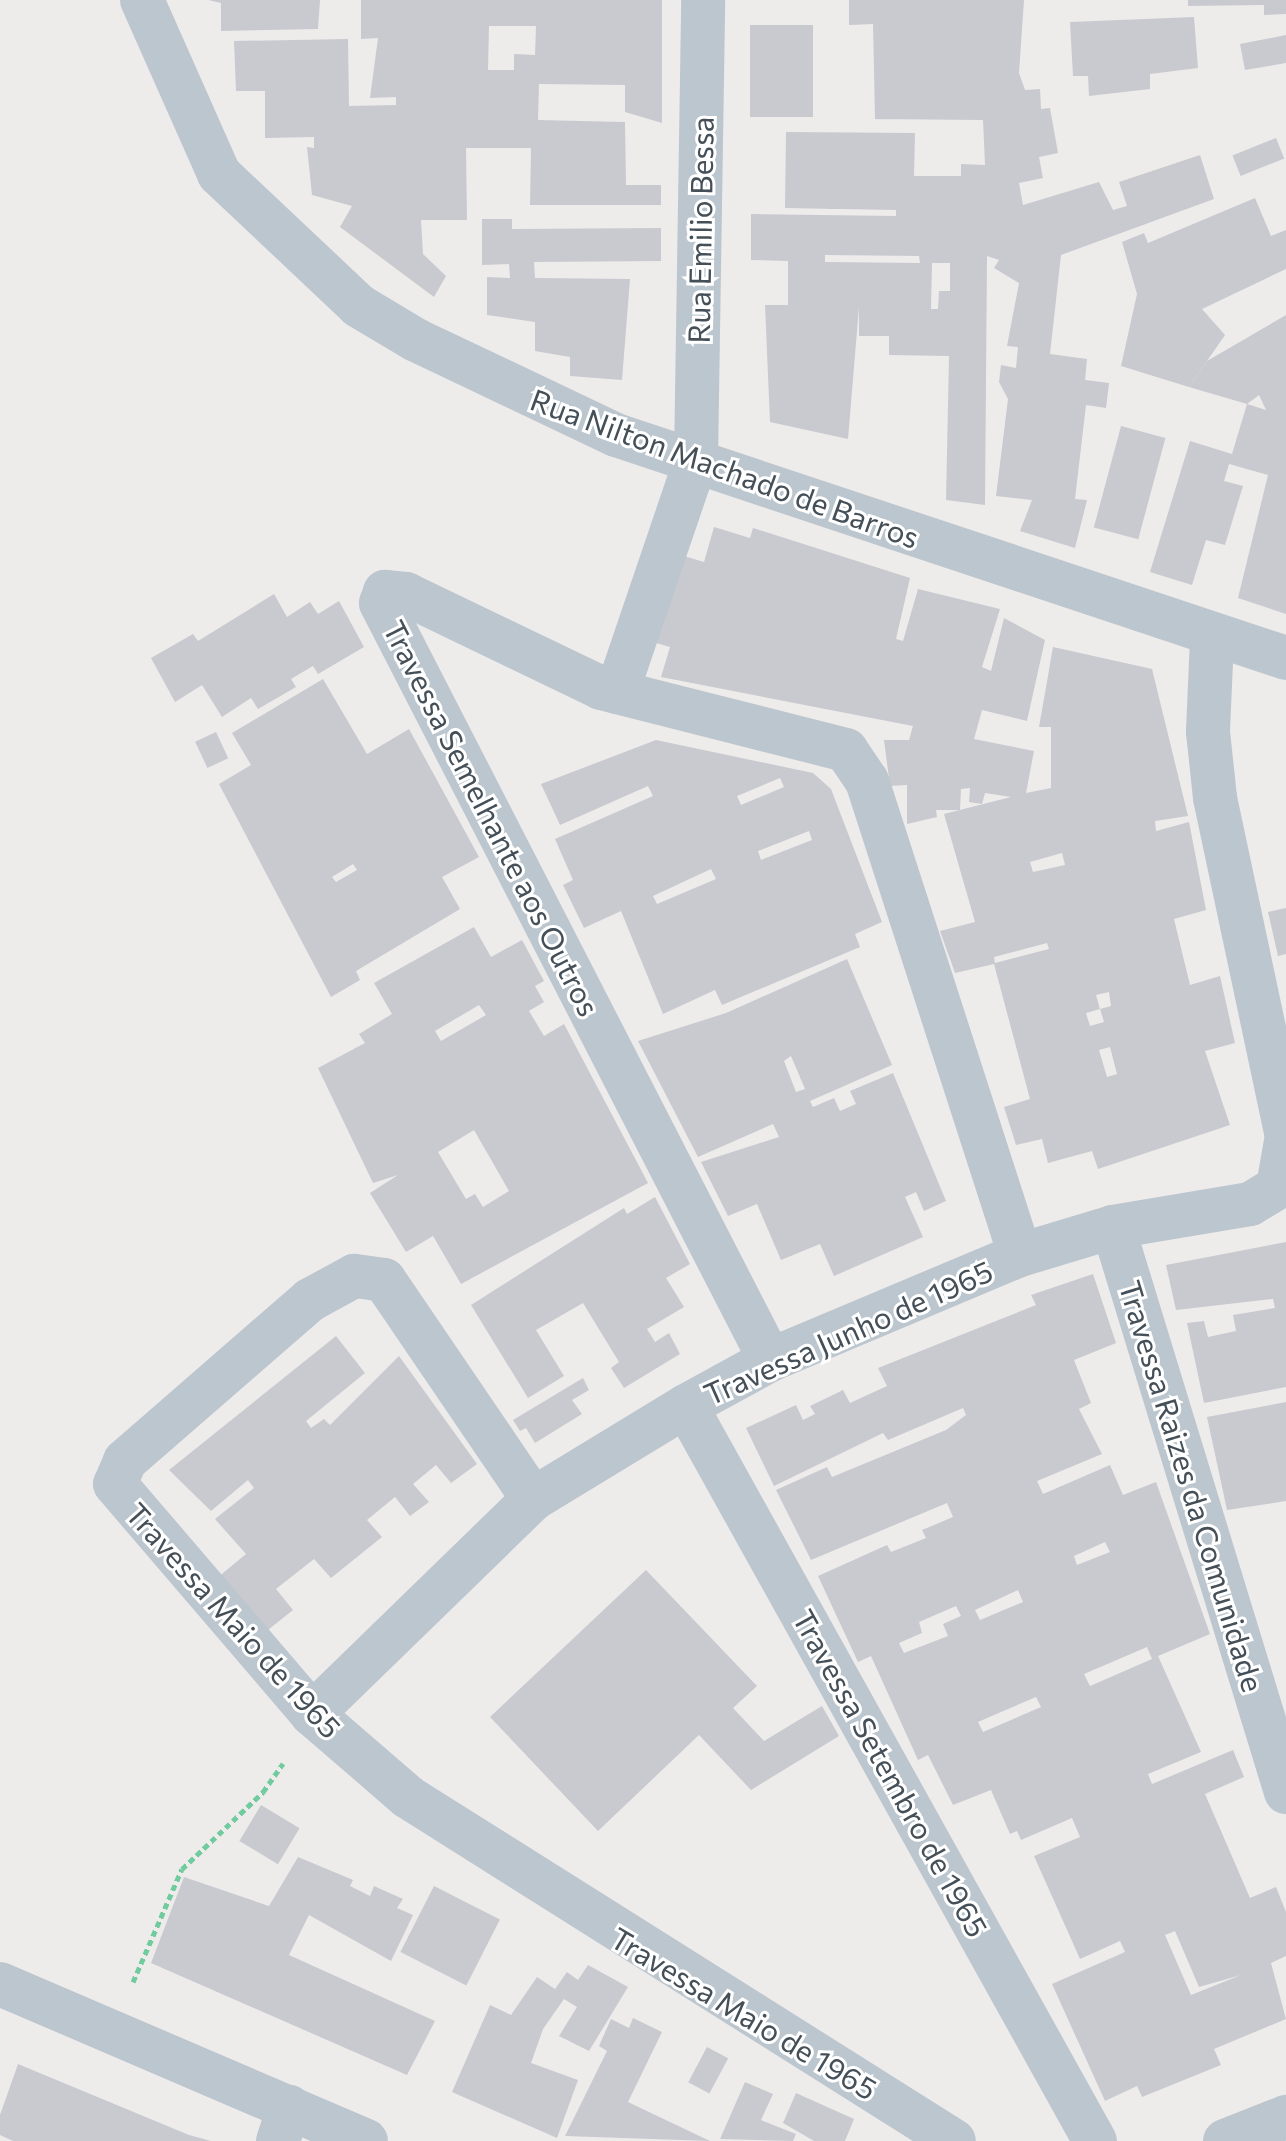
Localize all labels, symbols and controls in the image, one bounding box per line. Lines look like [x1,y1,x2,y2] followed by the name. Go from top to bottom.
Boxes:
[680,116,720,344] street label: Rua Emilio Bessa
[526,381,924,555] street label: Rua Nilton Machado de Barros
[376,614,608,1022] street label: Travessa Semelhante aos Outros
[698,1252,998,1412] street label: Travessa Junho de 1965
[1112,1276,1272,1696] street label: Travessa Raizes da Comunidade
[119,1495,349,1745] street label: Travessa Maio de 1965
[786,1603,996,1943] street label: Travessa Setembro de 1965
[604,1919,884,2107] street label: Travessa Maio de 1965

